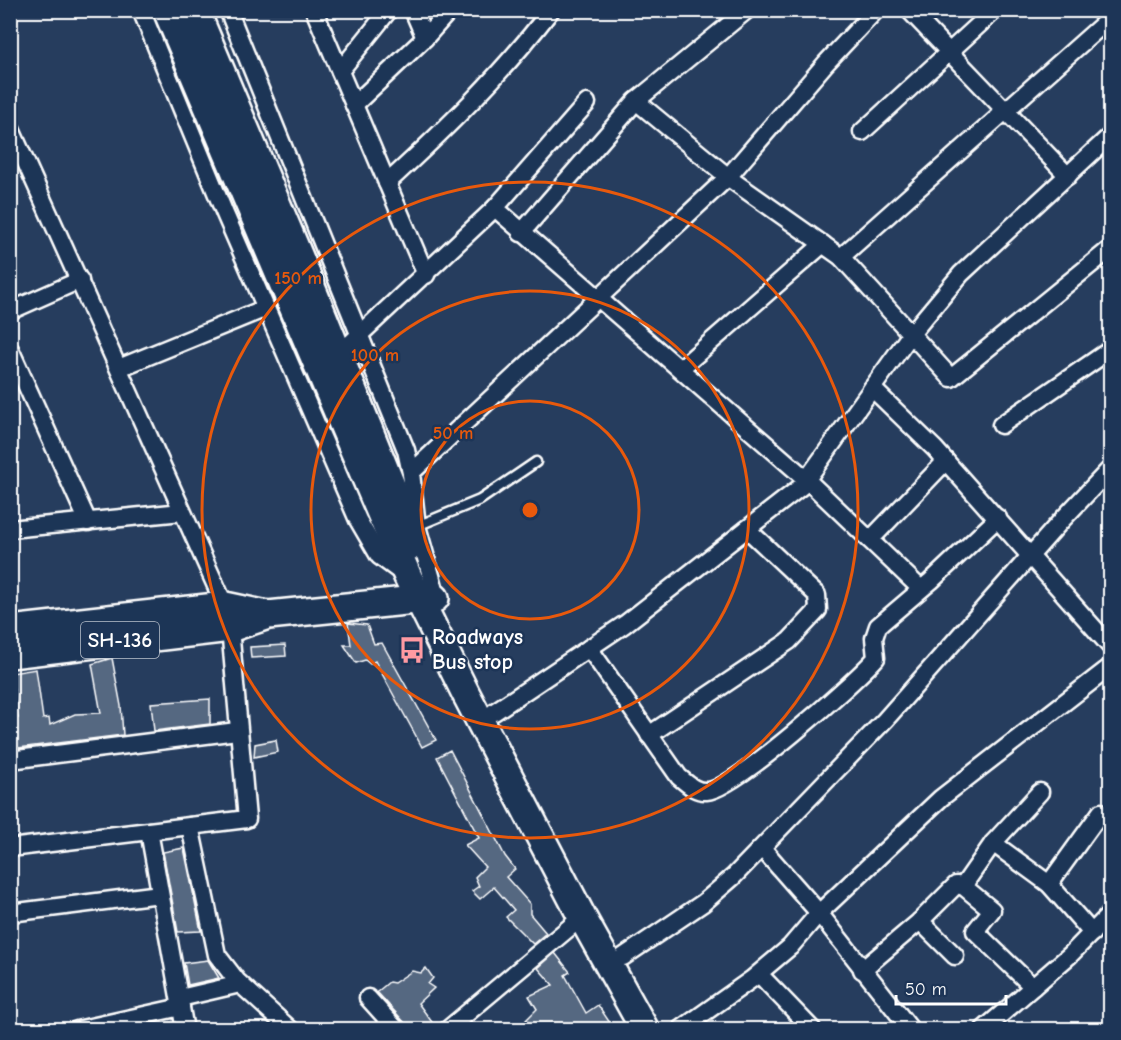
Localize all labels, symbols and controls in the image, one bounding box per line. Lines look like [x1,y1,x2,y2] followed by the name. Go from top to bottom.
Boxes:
[274,268,322,289] text: 150 m
[351,345,399,366] text: 100 m
[433,423,473,444] text: 50 m
[520,500,540,520] centre of rings
[81,622,159,658] road number: SH-136
[432,624,523,675] place label: Roadways Bus stop
[397,635,427,665] bus stop icon: Roadways Bus stop
[896,968,1006,1006] scale bar
[905,979,947,1000] text: 50 m

